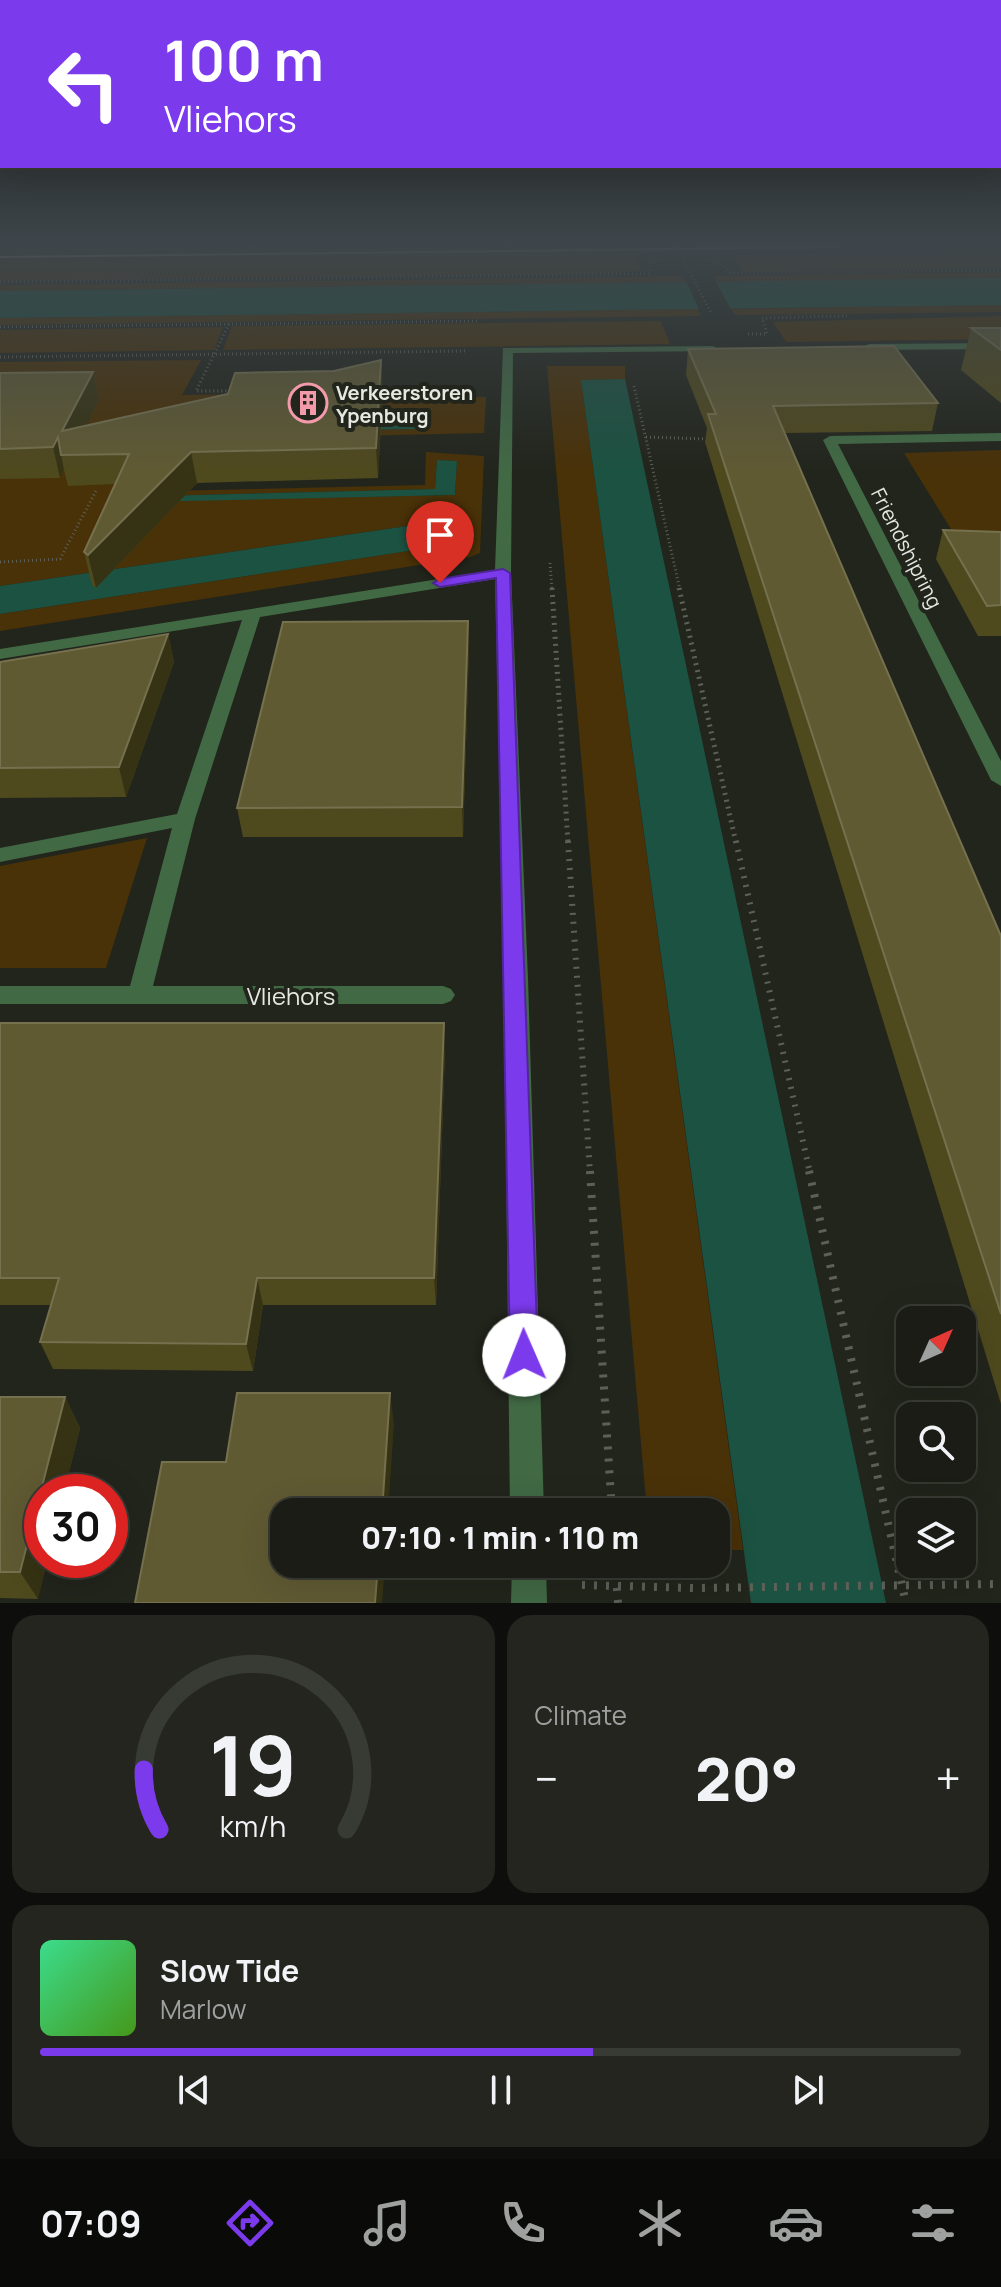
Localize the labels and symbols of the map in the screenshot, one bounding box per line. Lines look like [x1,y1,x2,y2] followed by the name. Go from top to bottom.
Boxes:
[336,379,473,429] place label: Verkeerstoren Ypenburg
[287,382,329,424] building icon: Verkeerstoren Ypenburg
[865,483,949,613] street label: Friendshipring
[406,501,474,583] pin
[247,979,335,1012] street label: Vliehors
[896,1306,976,1386] north arrow
[482,1313,566,1397] position arrow
[24,1474,128,1578] speed limit sign: 30

